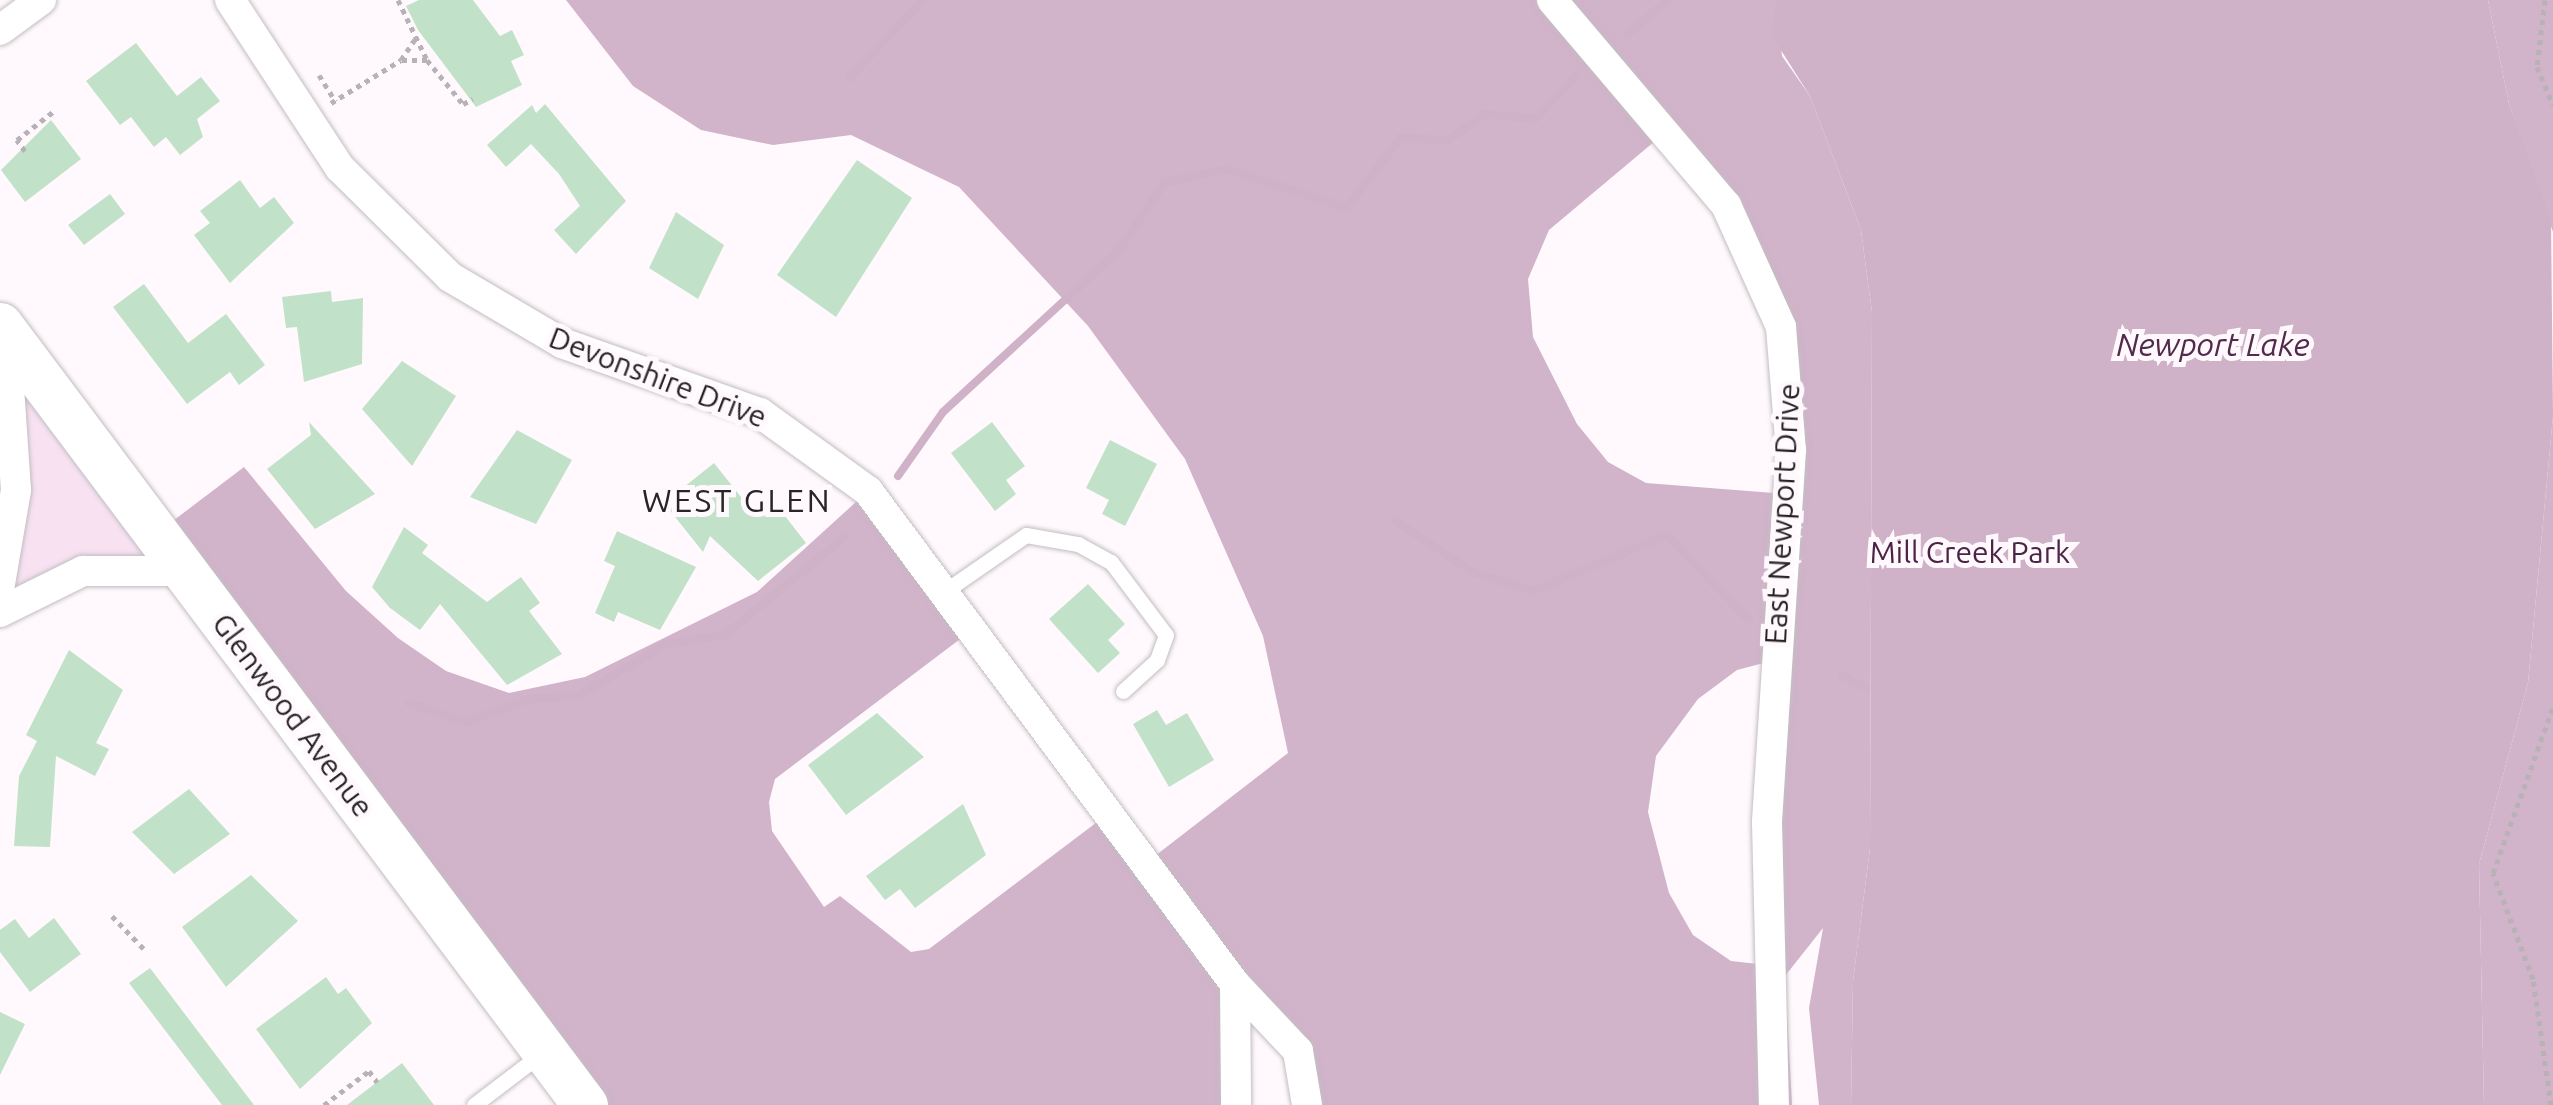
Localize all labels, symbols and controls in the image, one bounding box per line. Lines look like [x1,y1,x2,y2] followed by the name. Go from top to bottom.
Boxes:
[544,319,772,435] street label: Devonshire Drive
[2116,325,2310,363] water label: Newport Lake
[1757,383,1807,645] street label: East Newport Drive
[642,481,832,519] district label: WEST GLEN
[1870,534,2070,570] park label: Mill Creek Park
[205,606,381,824] street label: Glenwood Avenue

